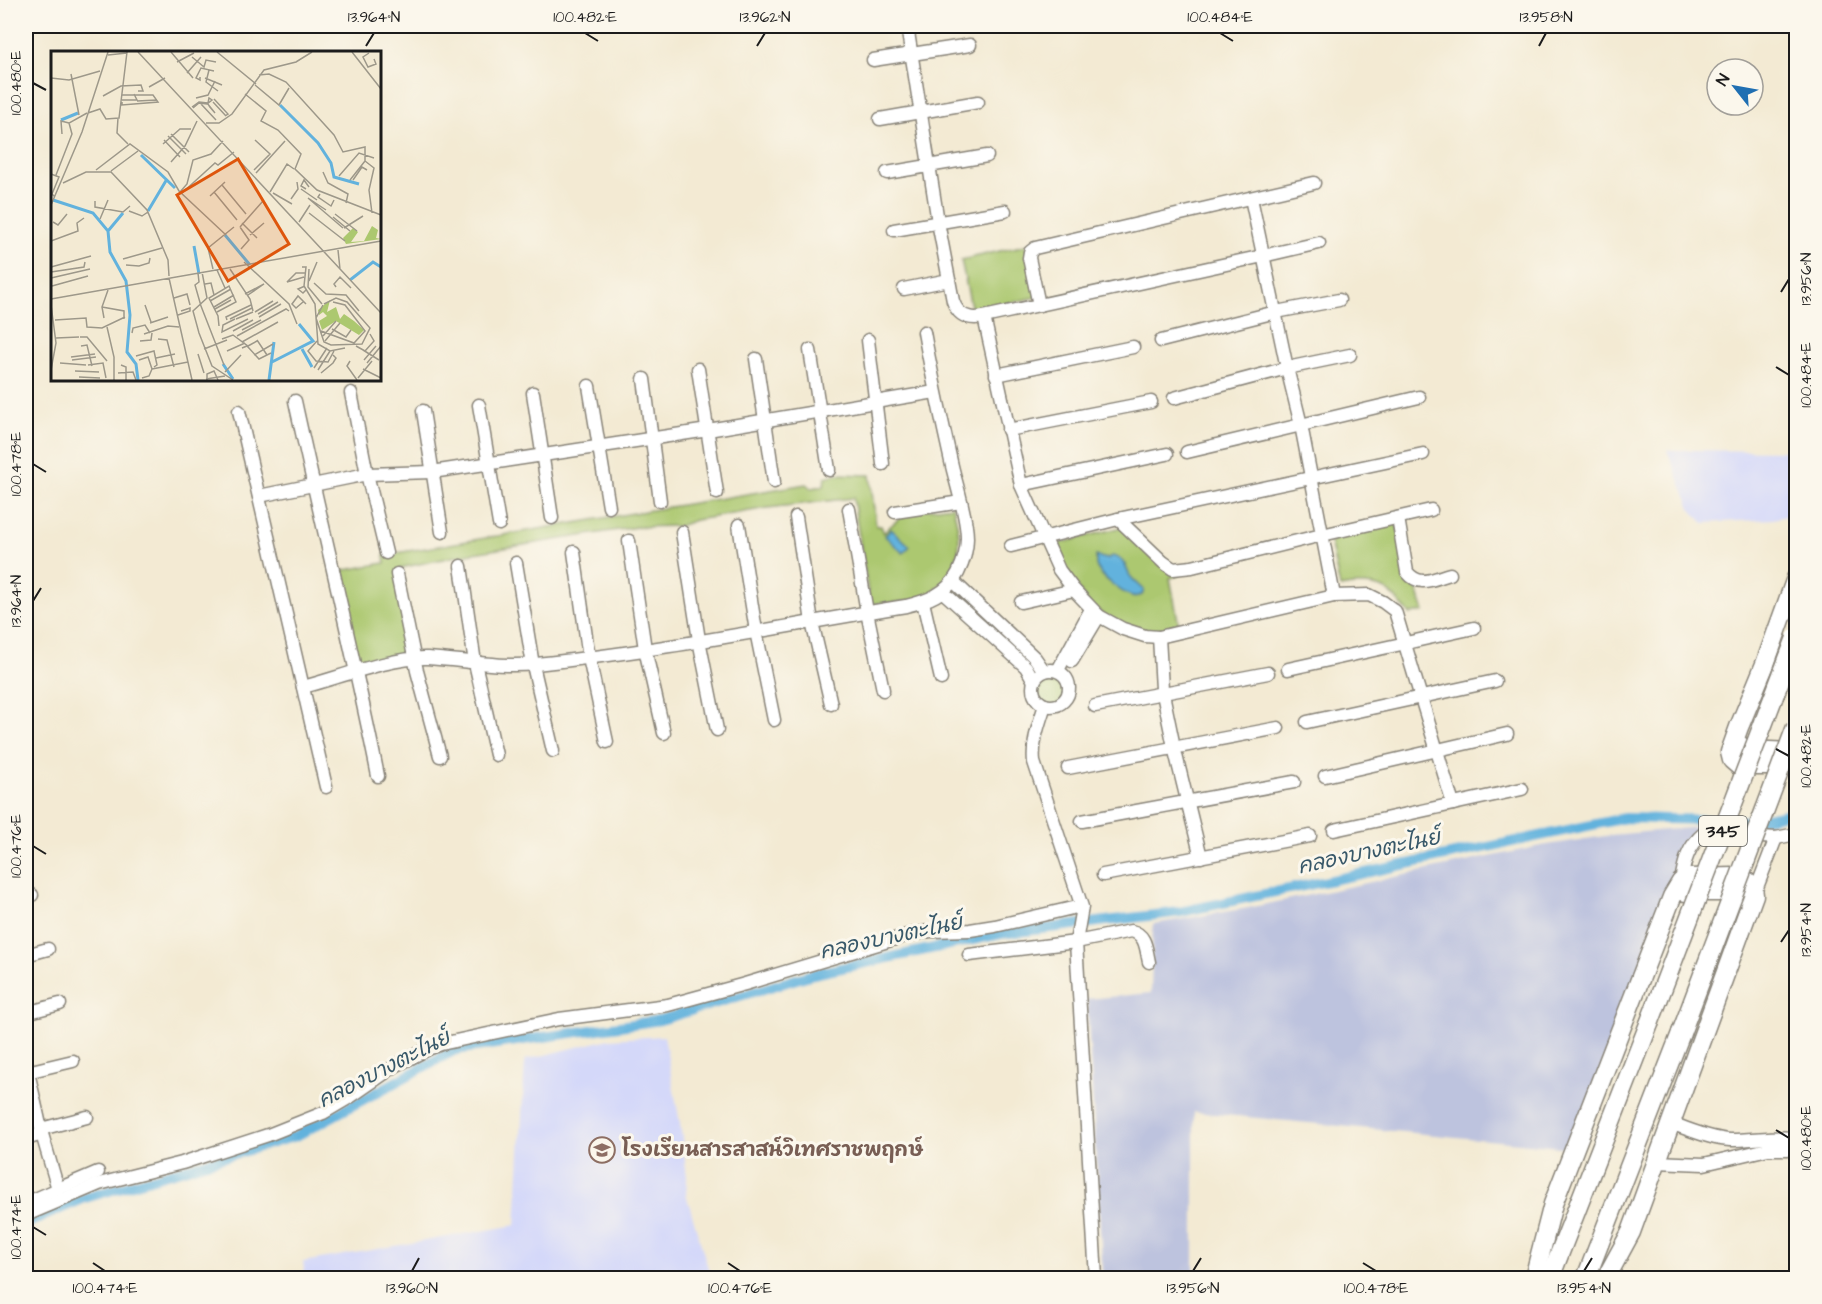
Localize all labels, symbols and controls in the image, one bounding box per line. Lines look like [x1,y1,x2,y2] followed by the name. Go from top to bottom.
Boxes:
[348,7,400,28] text: 13.964°N
[553,7,617,28] text: 100.482°E
[740,7,790,28] text: 13.962°N
[1187,7,1253,28] text: 100.484°E
[1519,7,1573,28] text: 13.958°N
[6,51,27,115] text: 100.480°E
[51,51,381,381] inset map
[1705,57,1765,117] north arrow
[1711,70,1735,90] text: N
[1796,253,1817,305] text: 13.956°N
[1796,342,1817,408] text: 100.484°E
[6,432,27,496] text: 100.478°E
[6,575,27,627] text: 13.964°N
[1796,724,1817,788] text: 100.482°E
[6,814,27,878] text: 100.476°E
[1699,816,1747,846] road number: 345
[1295,822,1447,881] water label: คลองบางตะไนย์
[1796,903,1817,957] text: 13.954°N
[817,907,969,966] water label: คลองบางตะไนย์
[313,1021,459,1115] water label: คลองบางตะไนย์
[1796,1106,1817,1170] text: 100.480°E
[587,1135,617,1165] school or university icon: โรงเรียนสารสาสน์วิเทศราชพฤกษ์
[621,1136,924,1164] place label: โรงเรียนสารสาสน์วิเทศราชพฤกษ์
[6,1194,27,1259] text: 100.474°E
[73,1278,138,1299] text: 100.474°E
[386,1278,438,1299] text: 13.960°N
[708,1278,772,1299] text: 100.476°E
[1167,1278,1219,1299] text: 13.956°N
[1344,1278,1408,1299] text: 100.478°E
[1557,1278,1611,1299] text: 13.954°N

